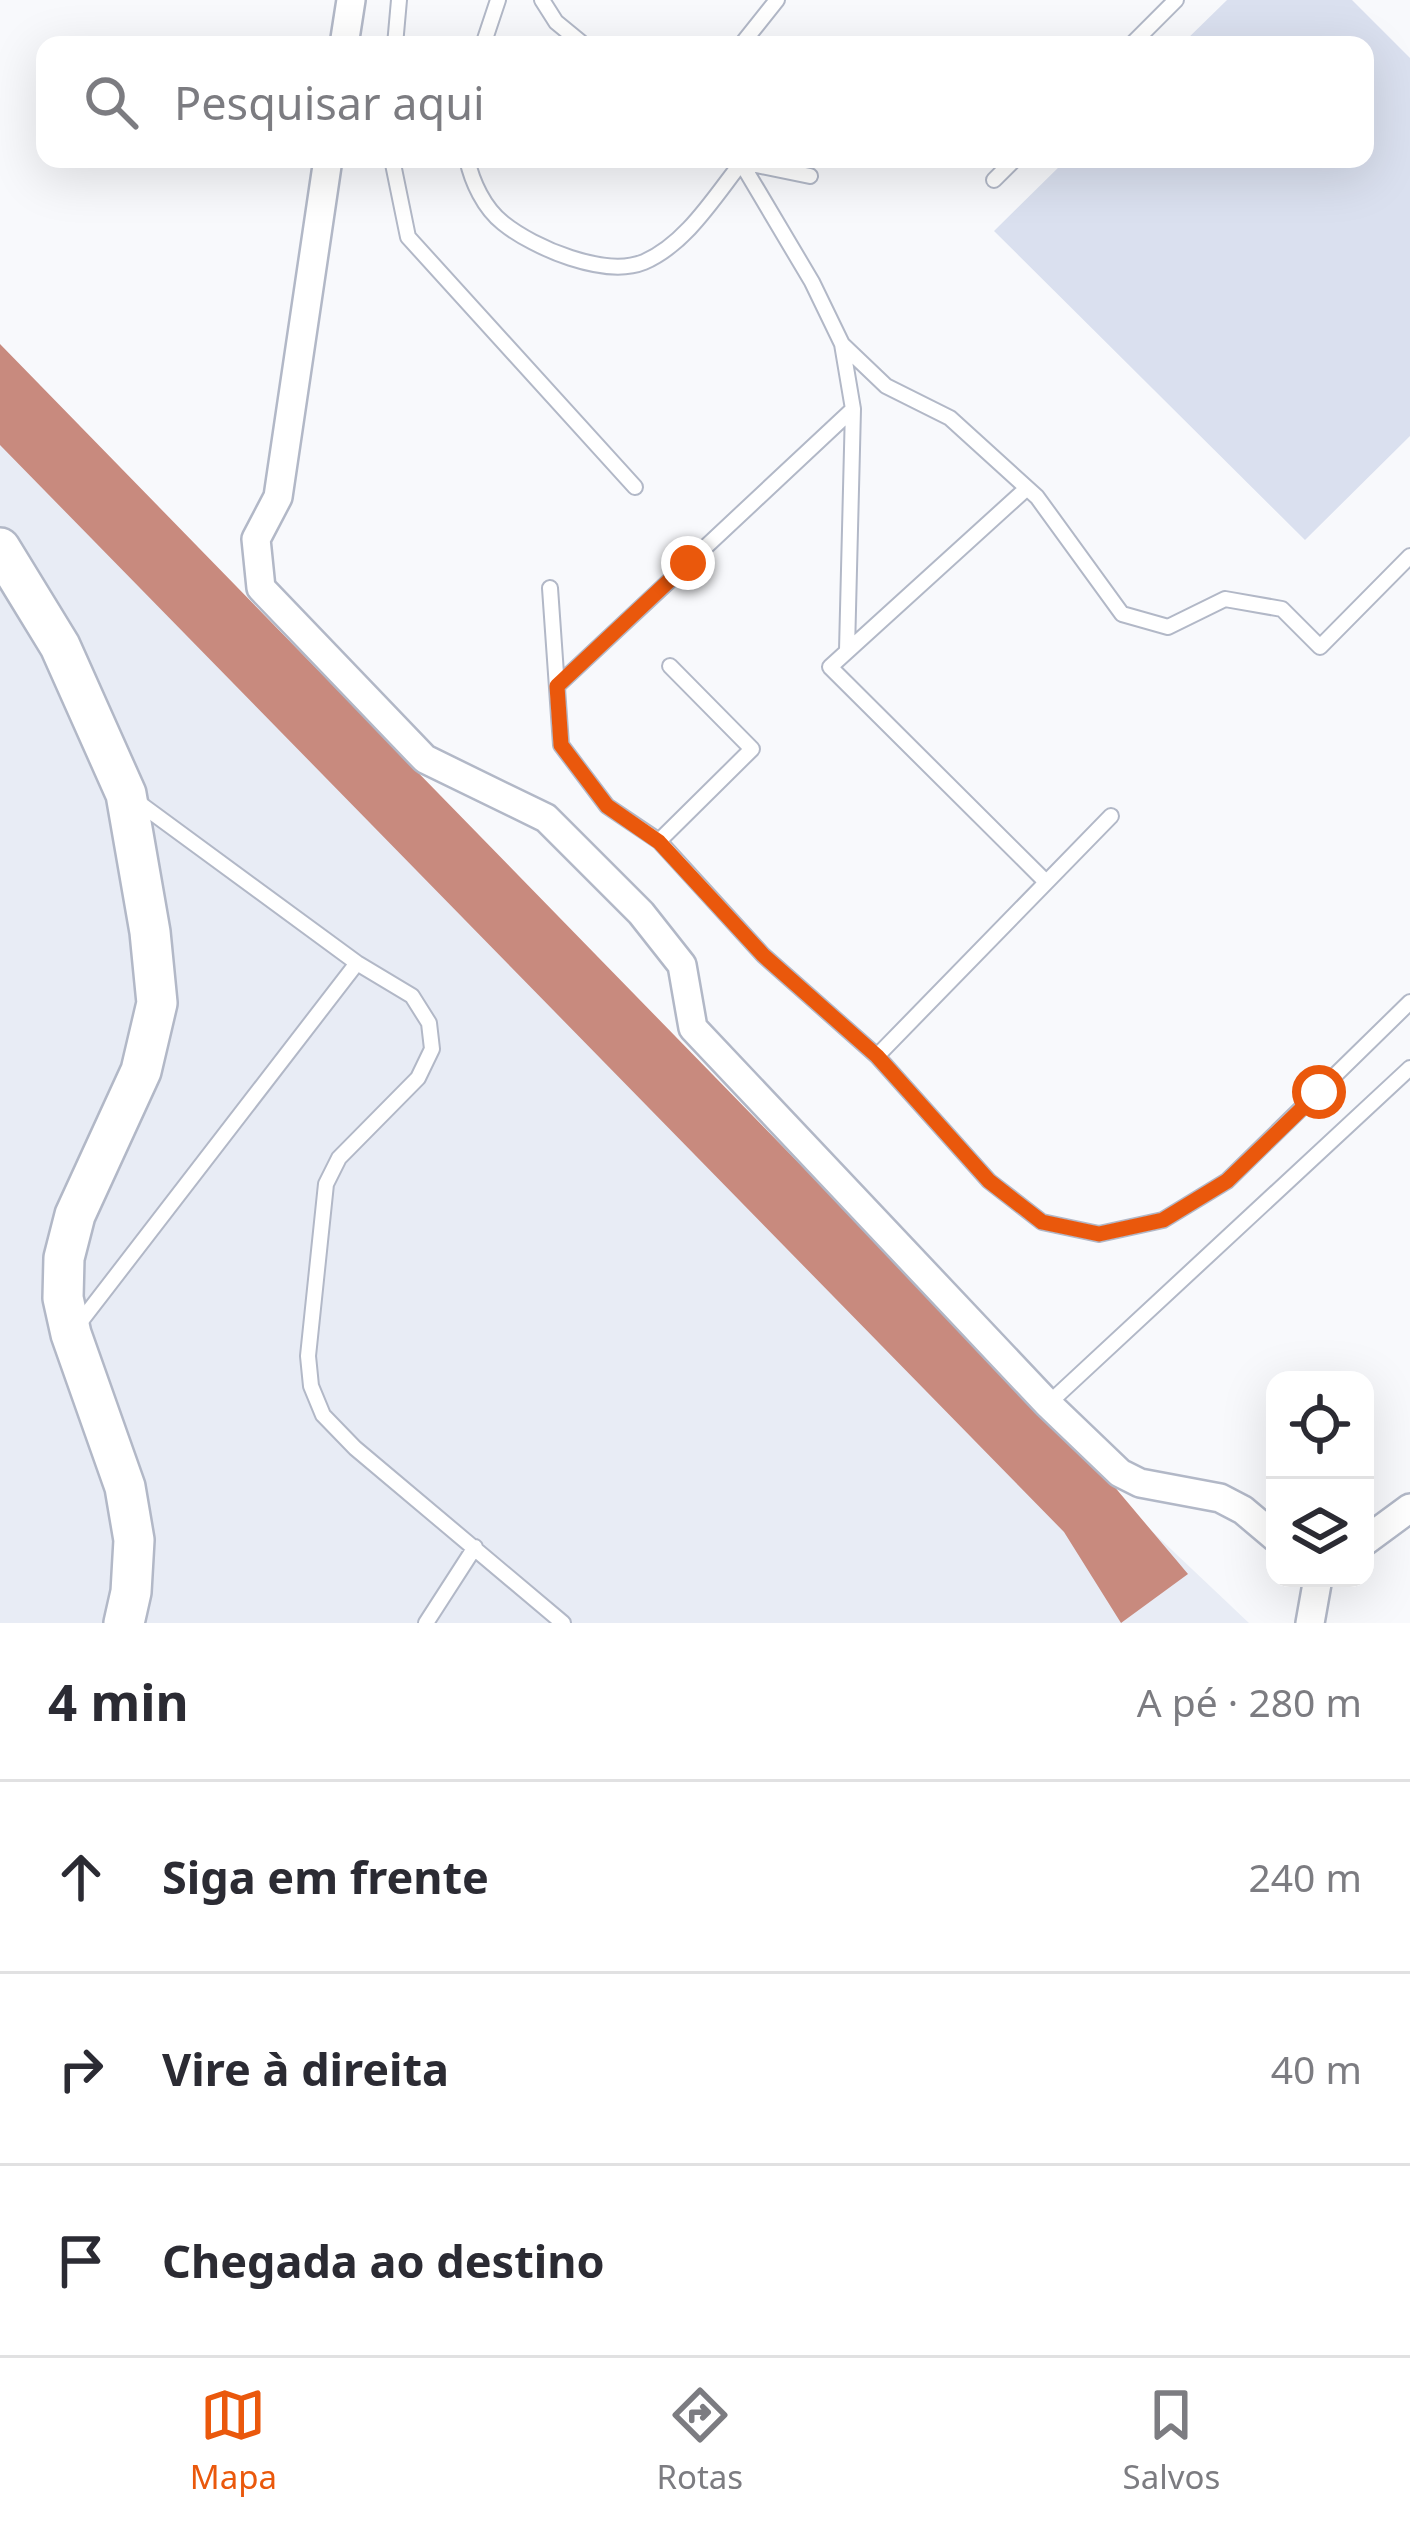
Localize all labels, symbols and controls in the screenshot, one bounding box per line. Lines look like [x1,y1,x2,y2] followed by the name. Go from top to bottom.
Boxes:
[36,36,1374,168] search box
[78,69,144,135] icon: search
[174,72,485,133] text: Pesquisar aqui
[661,536,715,590] route end
[1292,1065,1346,1119] route start
[1266,1371,1374,1587] map controls
[1266,1371,1374,1479] button: locate
[1266,1479,1374,1587] button: layers
[48,1666,189,1736] text: 4 min
[1137,1675,1362,1728] text: A pé · 280 m
[48,1844,114,1910] icon: ahead
[162,1846,489,1907] text: Siga em frente
[1248,1850,1362,1903] text: 240 m
[48,2036,114,2102] icon: right
[162,2038,449,2099] text: Vire à direita
[1271,2042,1362,2095] text: 40 m
[48,2228,114,2294] icon: arrive
[162,2230,605,2291] text: Chegada ao destino
[190,2382,277,2499] tab: Mapa
[656,2382,743,2499] tab: Rotas
[1123,2382,1220,2499] tab: Salvos

